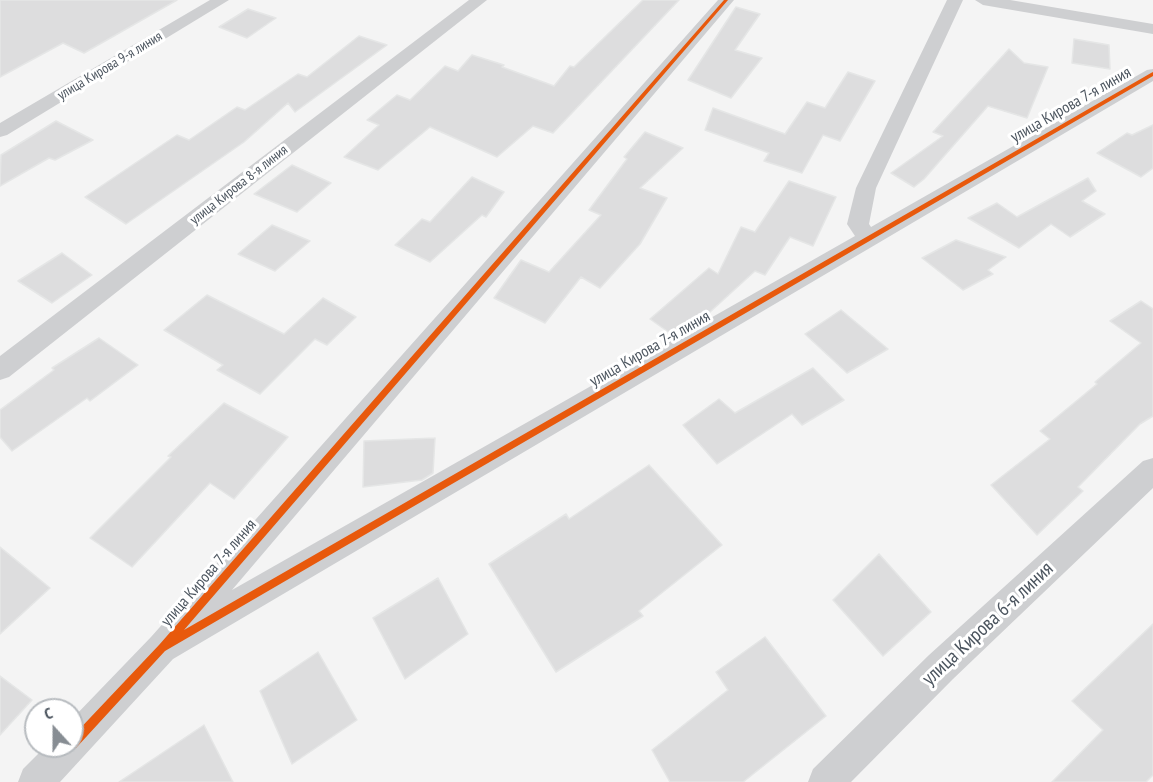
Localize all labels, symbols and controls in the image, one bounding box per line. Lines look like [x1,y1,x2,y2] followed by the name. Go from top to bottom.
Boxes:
[55,28,165,104] street label: улица Кирова 9-я линия
[1008,63,1134,147] street label: улица Кирова 7-я линия
[187,142,291,228] street label: улица Кирова 8-я линия
[587,307,713,391] street label: улица Кирова 7-я линия
[157,516,261,630] street label: улица Кирова 7-я линия
[917,557,1059,691] street label: улица Кирова 6-я линия
[24,698,84,758] north arrow
[41,702,55,724] text: С

